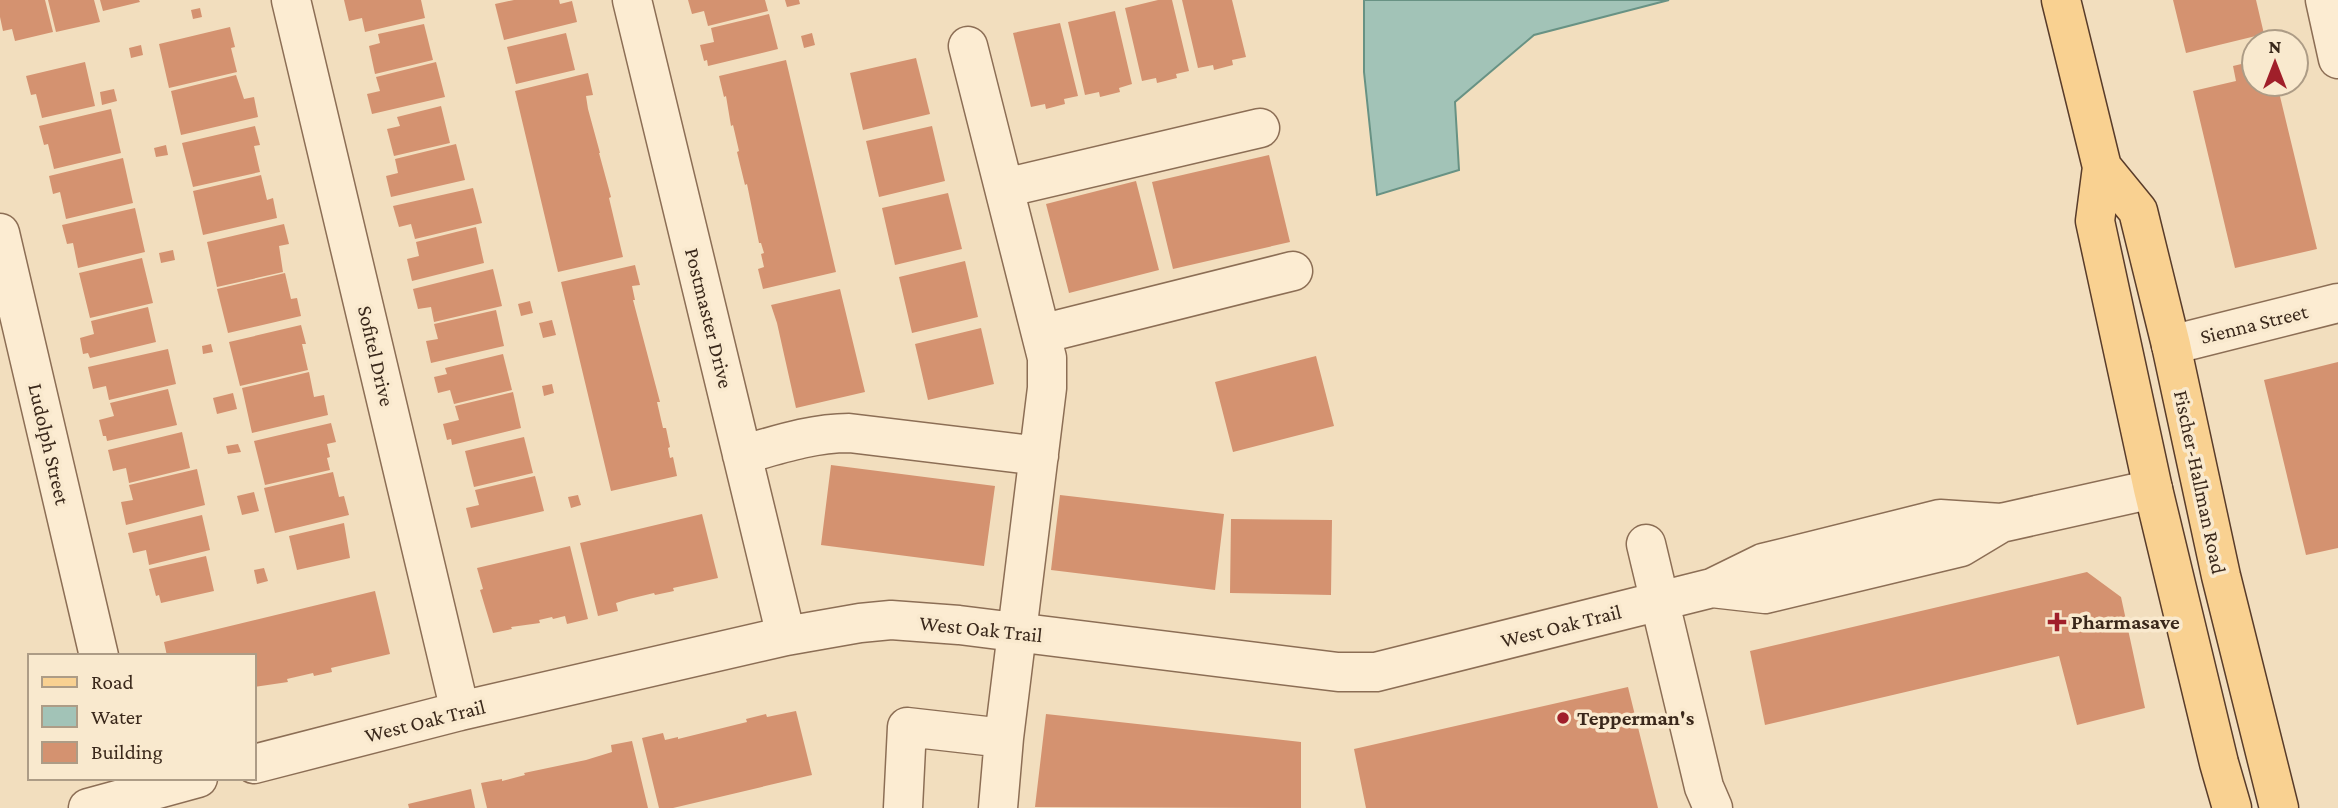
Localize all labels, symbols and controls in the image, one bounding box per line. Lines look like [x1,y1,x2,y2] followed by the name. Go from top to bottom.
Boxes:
[2240,28,2310,98] north arrow
[2269,36,2282,57] text: N
[680,245,738,391] street label: Postmaster Drive
[2198,299,2311,349] street label: Sienna Street
[353,303,399,409] street label: Sofitel Drive
[23,381,75,508] street label: Ludolph Street
[2169,388,2231,576] street label: Fischer-Hallman Road
[1498,599,1624,653] street label: West Oak Trail
[2071,610,2180,634] place label: Pharmasave
[918,611,1044,647] street label: West Oak Trail
[2049,614,2065,630] marker: Pharmasave
[28,654,256,780] legend
[91,670,134,694] text: Road
[362,694,488,748] street label: West Oak Trail
[91,705,143,729] text: Water
[1577,706,1695,730] place label: Tepperman's
[1555,710,1571,726] marker: Tepperman's
[91,740,163,764] text: Building

